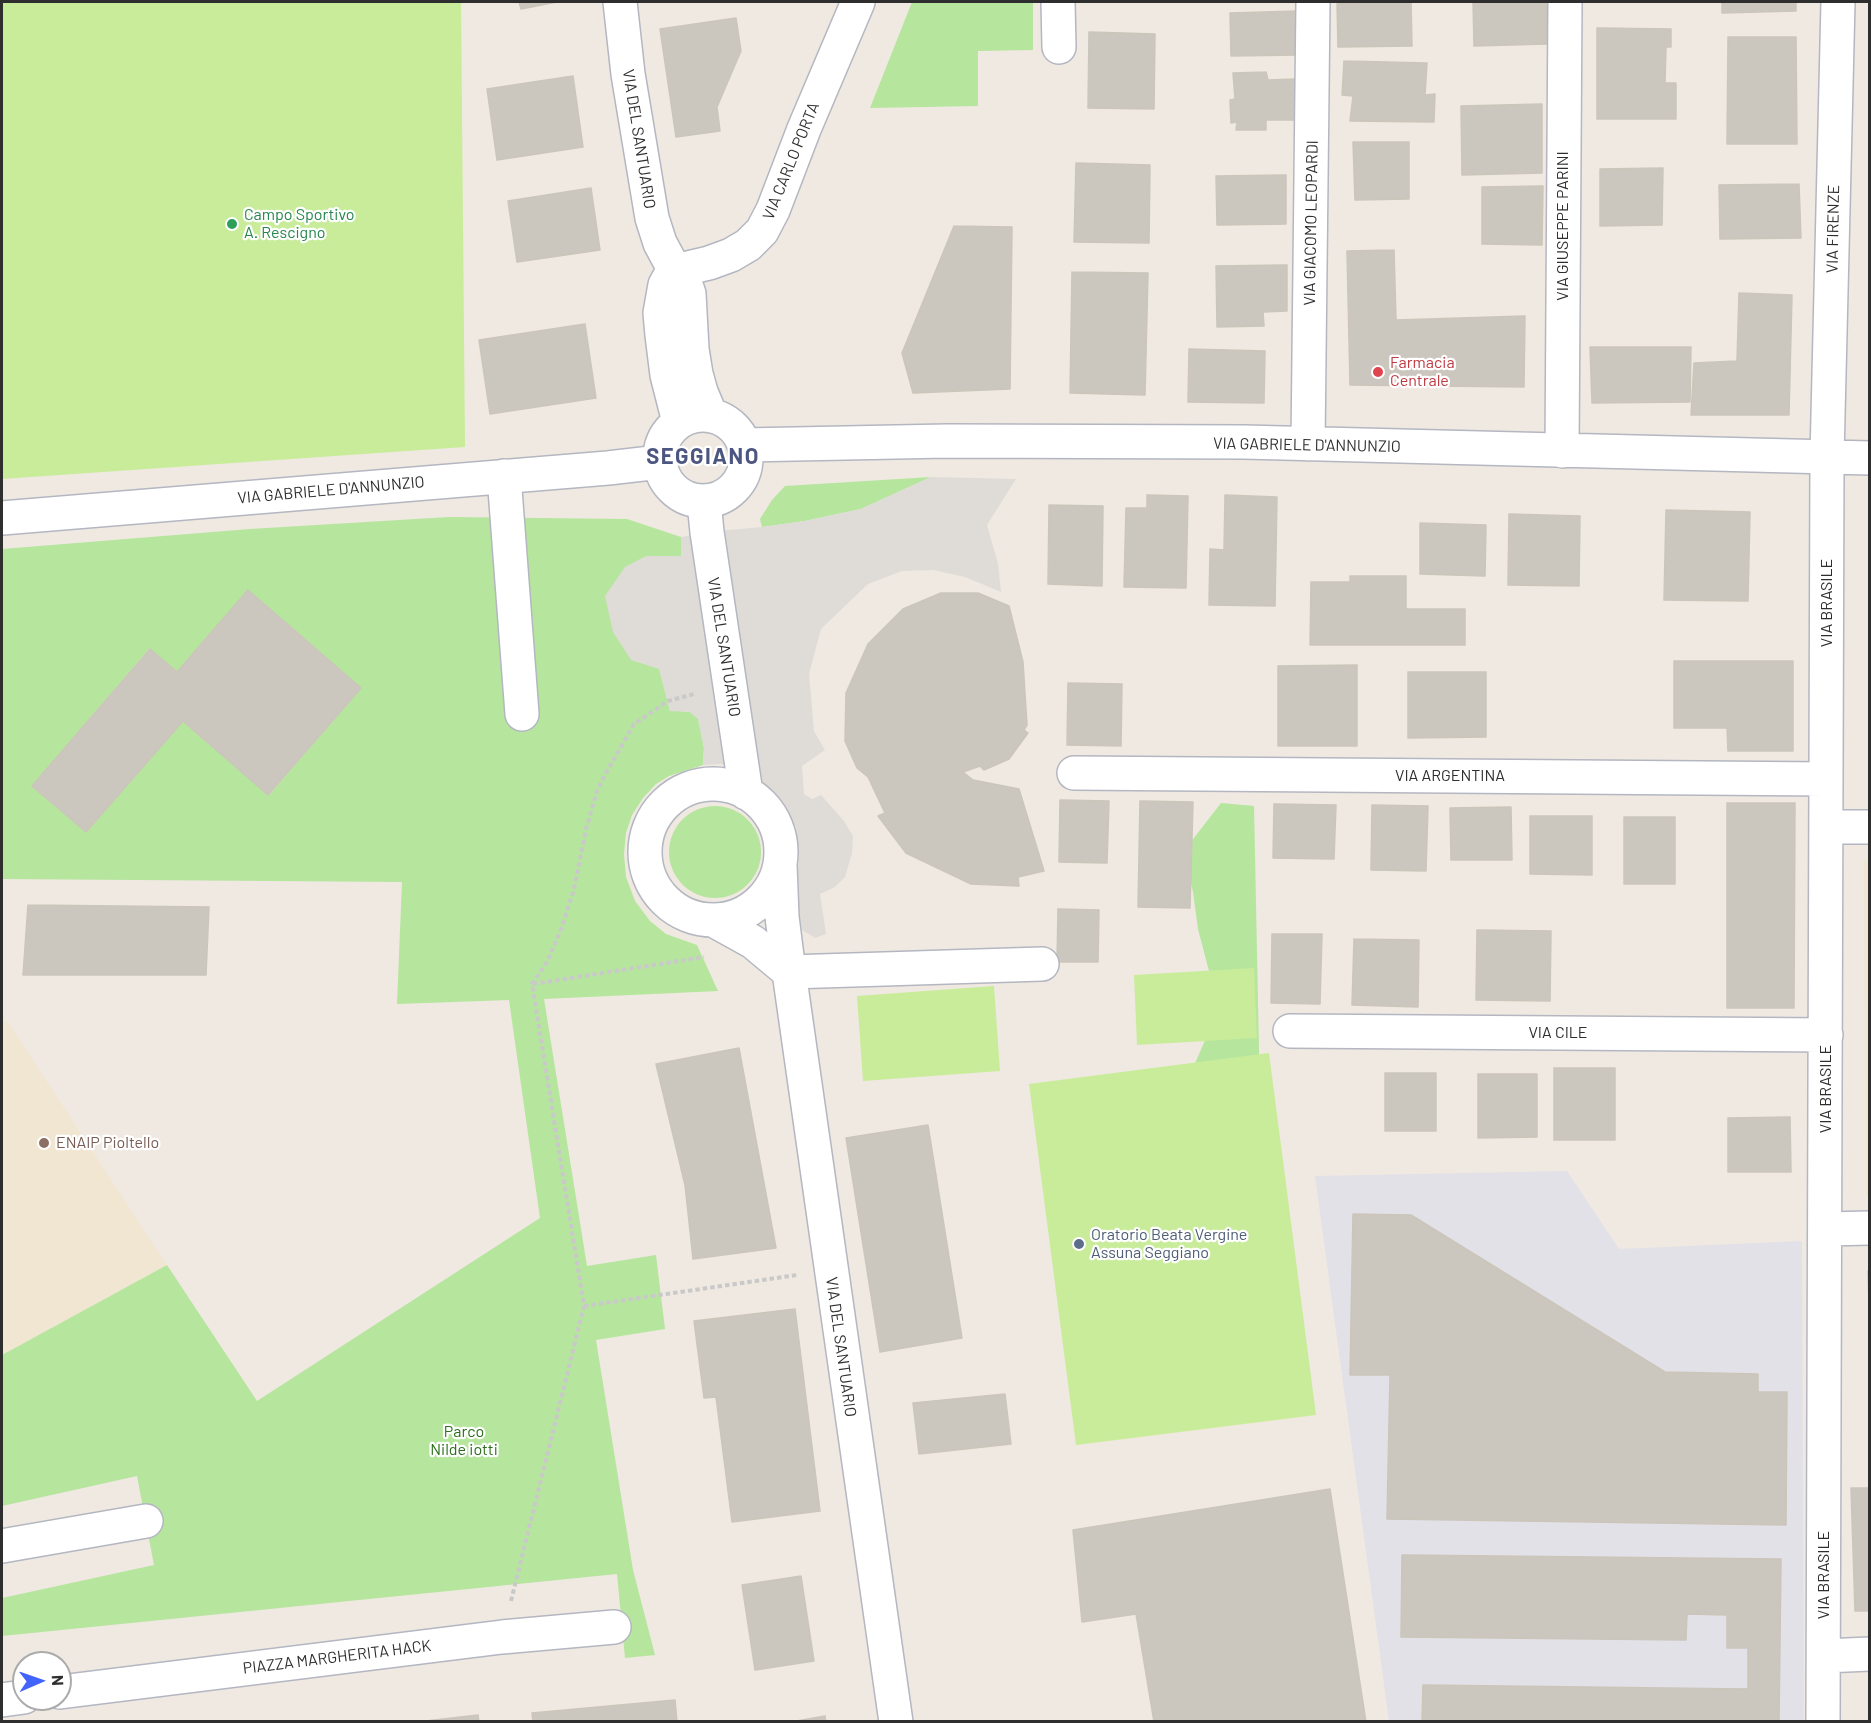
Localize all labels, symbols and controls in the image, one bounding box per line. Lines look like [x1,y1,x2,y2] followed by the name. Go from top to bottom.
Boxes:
[618,68,660,210] street label: VIA DEL SANTUARIO
[759,99,823,223] street label: VIA CARLO PORTA
[1300,140,1322,306] street label: VIA GIACOMO LEOPARDI
[1553,151,1573,301] street label: VIA GIUSEPPE PARINI
[1823,185,1843,273] street label: VIA FIRENZE
[244,205,354,243] place label: Campo Sportivo A. Rescigno
[225,217,239,231] marker: Campo Sportivo A. Rescigno
[1390,353,1455,391] place label: Farmacia Centrale
[1371,365,1385,379] marker: Farmacia Centrale
[1213,434,1401,456] street label: VIA GABRIELE D'ANNUNZIO
[646,444,760,470] district label: SEGGIANO
[237,472,425,508] street label: VIA GABRIELE D'ANNUNZIO
[1817,559,1837,647] street label: VIA BRASILE
[703,576,745,718] street label: VIA DEL SANTUARIO
[1395,766,1505,786] street label: VIA ARGENTINA
[1528,1023,1588,1043] street label: VIA CILE
[1816,1045,1836,1133] street label: VIA BRASILE
[56,1133,159,1153] place label: ENAIP Pioltello
[37,1136,51,1150] marker: ENAIP Pioltello
[1091,1225,1247,1263] place label: Oratorio Beata Vergine Assuna Seggiano
[1072,1237,1086,1251] marker: Oratorio Beata Vergine Assuna Seggiano
[822,1276,860,1418] street label: VIA DEL SANTUARIO
[430,1422,498,1460] park label: Parco Nilde iotti
[1814,1531,1834,1619] street label: VIA BRASILE
[242,1636,432,1678] street label: PIAZZA MARGHERITA HACK
[12,1651,72,1711] north arrow
[49,1675,68,1686] text: N

